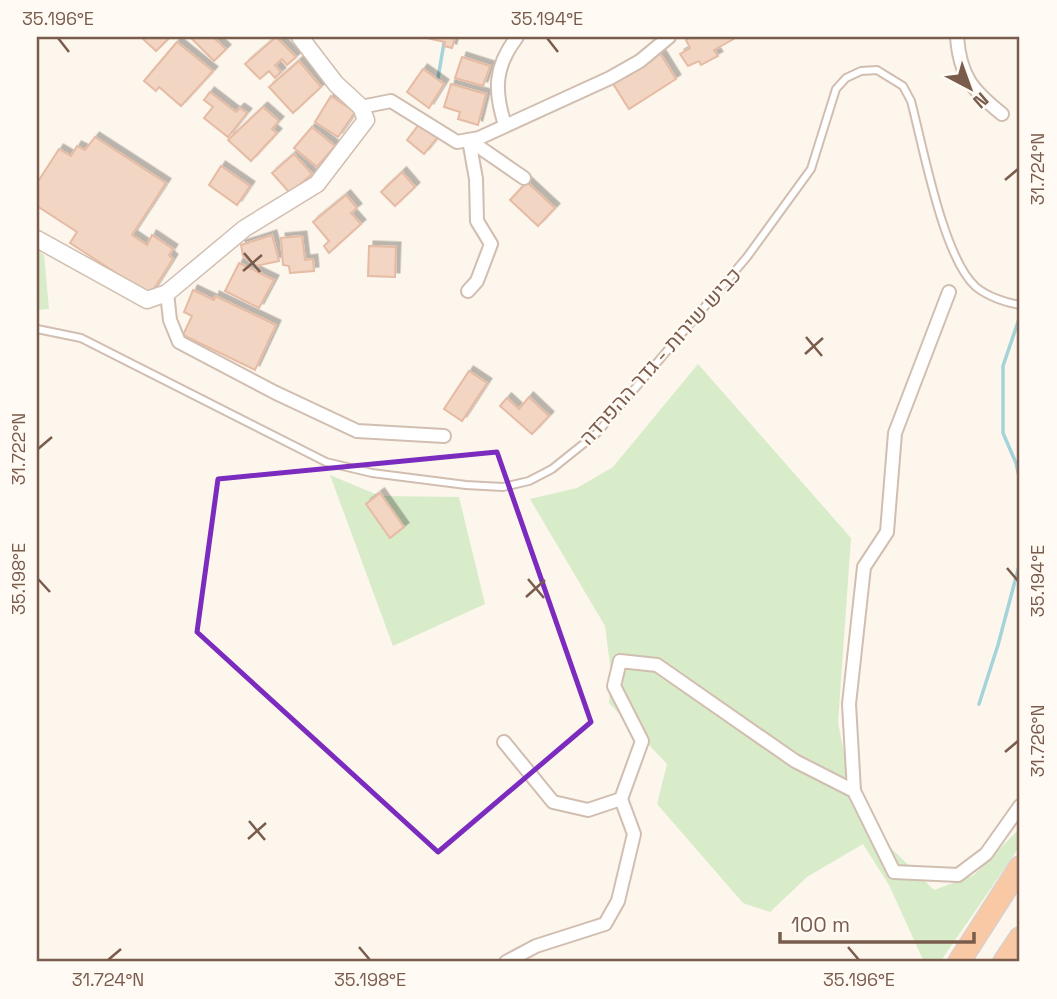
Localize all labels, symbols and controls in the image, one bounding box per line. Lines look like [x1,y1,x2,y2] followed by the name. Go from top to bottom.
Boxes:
[22,7,94,30] text: 35.196°E
[511,7,583,30] text: 35.194°E
[934,52,1004,122] north arrow
[968,87,994,114] text: N
[1026,133,1049,205] text: 31.724°N
[573,262,747,450] street label: כביש שירות - גדר ההפרדה
[7,413,30,485] text: 31.722°N
[7,543,30,615] text: 35.198°E
[1026,545,1049,617] text: 35.194°E
[1026,705,1049,777] text: 31.726°N
[780,901,975,945] scale bar
[791,911,850,938] text: 100 m
[72,968,144,991] text: 31.724°N
[334,968,406,991] text: 35.198°E
[823,968,895,991] text: 35.196°E

